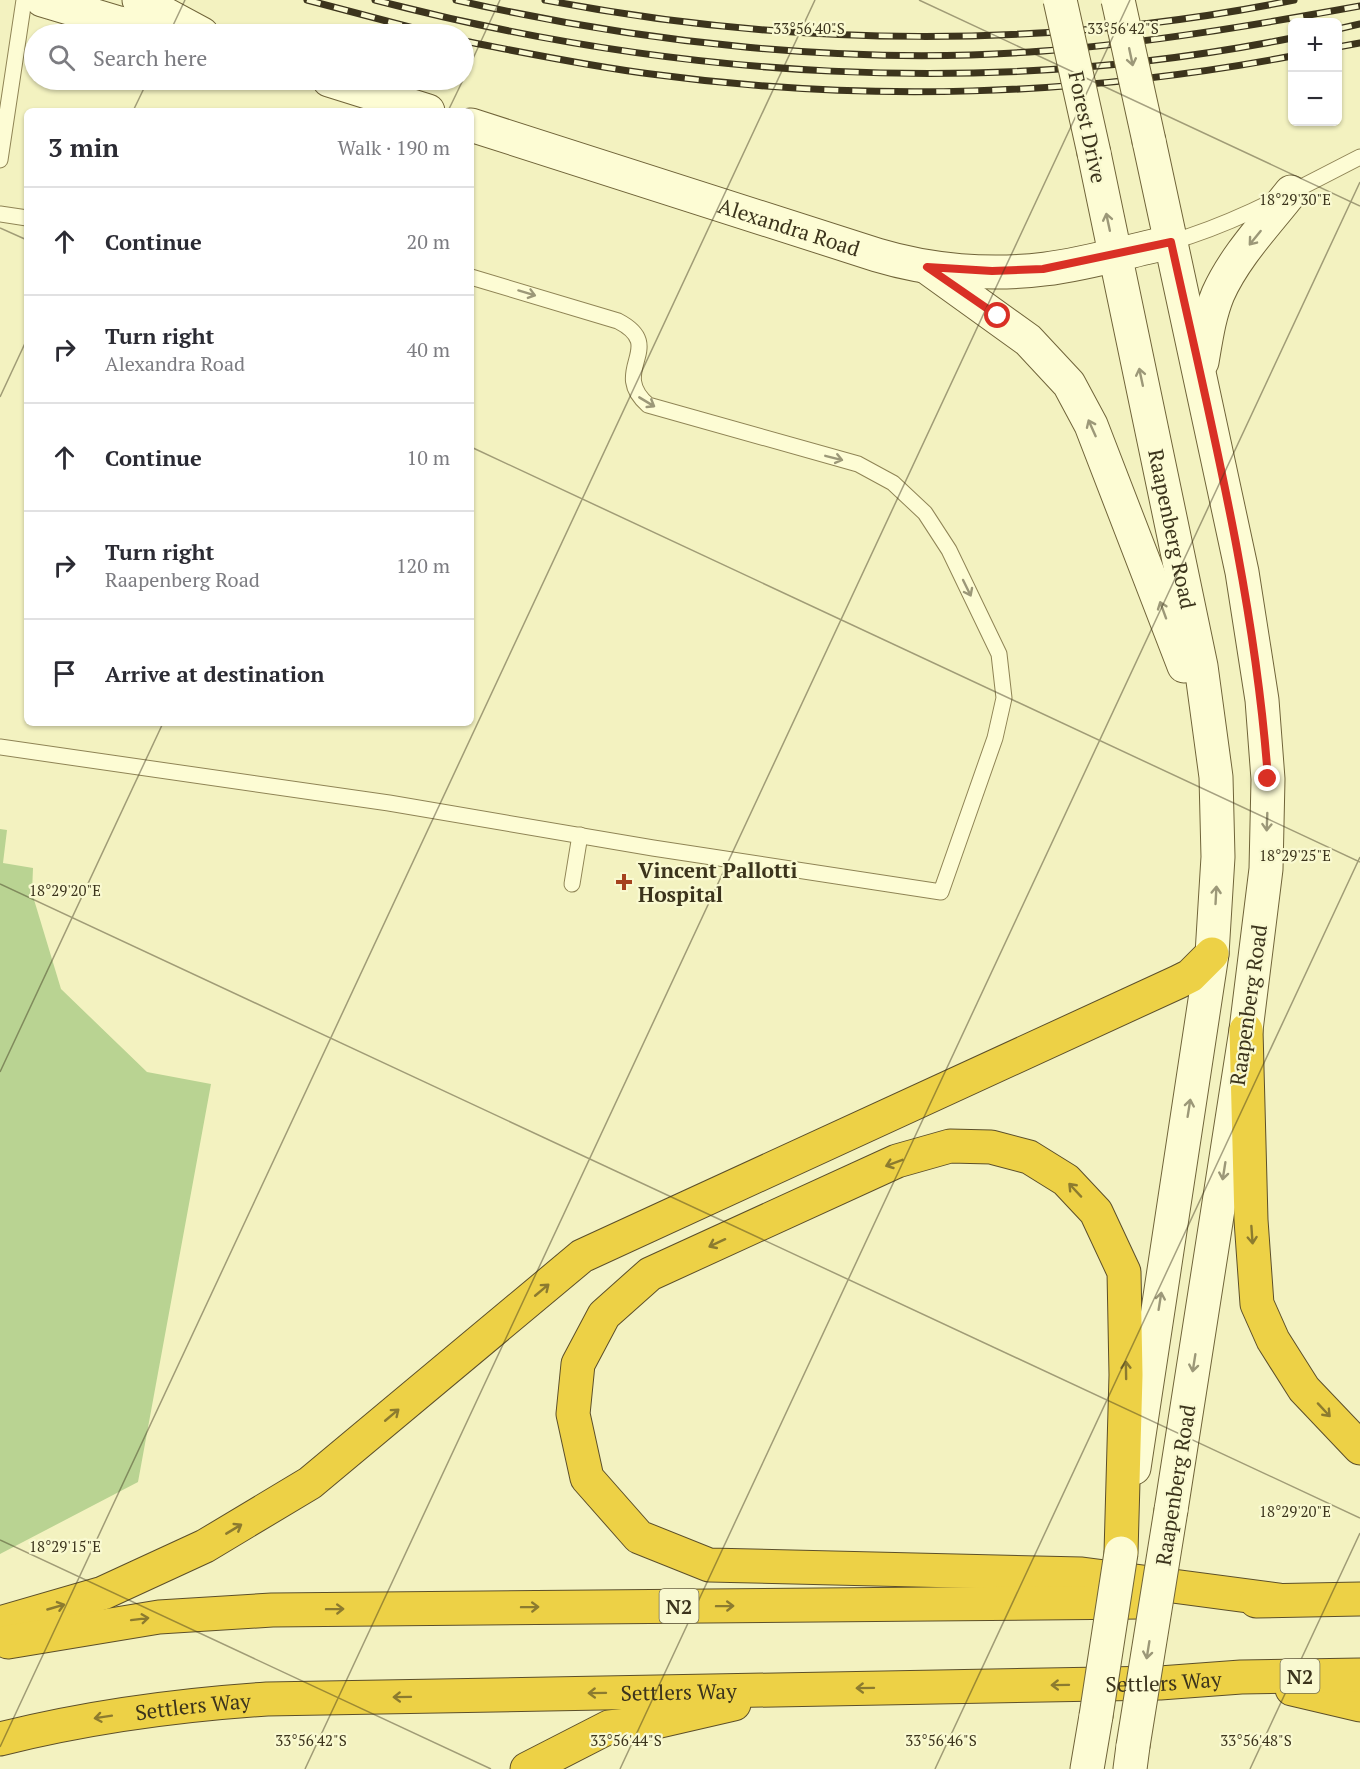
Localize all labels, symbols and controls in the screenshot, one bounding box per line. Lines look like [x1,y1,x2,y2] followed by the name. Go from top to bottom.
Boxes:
[773,18,845,38] text: 33°56'40"S
[1087,18,1159,38] text: 33°56'42"S
[1288,18,1342,126] map controls
[1288,18,1342,72] button: +
[24,24,474,90] search box
[45,41,78,74] icon: search
[93,43,207,72] text: Search here
[1126,47,1137,66] one-way arrow
[1062,68,1114,186] street label: Forest Drive
[1288,72,1342,126] button: −
[48,130,119,164] text: 3 min
[338,134,450,161] text: Walk · 190 m
[1259,189,1331,209] text: 18°29'30"E
[715,191,864,263] street label: Alexandra Road
[1102,213,1113,232] one-way arrow
[48,225,81,258] icon: ahead
[105,227,202,256] text: Continue
[407,228,450,255] text: 20 m
[1248,230,1261,246] one-way arrow
[517,288,536,299] one-way arrow
[984,302,1010,328] route start
[105,321,214,350] text: Turn right
[48,333,81,366] icon: right
[407,336,450,363] text: 40 m
[105,350,245,377] text: Alexandra Road
[1134,368,1146,387] one-way arrow
[639,396,656,408] one-way arrow
[1086,419,1097,438] one-way arrow
[48,441,81,474] icon: ahead
[105,443,202,472] text: Continue
[407,444,450,471] text: 10 m
[1142,446,1203,612] street label: Raapenberg Road
[824,452,843,464] one-way arrow
[105,537,214,566] text: Turn right
[48,549,81,582] icon: right
[396,552,450,579] text: 120 m
[105,566,260,593] text: Raapenberg Road
[962,578,974,596] one-way arrow
[1157,601,1168,619] one-way arrow
[48,657,81,690] icon: arrive
[105,659,324,688] text: Arrive at destination
[1254,765,1280,791] route end
[1261,811,1273,831] one-way arrow
[1259,845,1331,865] text: 18°29'25"E
[638,856,797,908] place label: Vincent Pallotti Hospital
[615,873,633,891] marker: Vincent Pallotti Hospital
[29,880,101,900] text: 18°29'20"E
[1211,886,1222,906] one-way arrow
[1223,922,1273,1087] street label: Raapenberg Road
[1184,1099,1195,1119] one-way arrow
[886,1158,904,1169] one-way arrow
[1218,1160,1229,1180] one-way arrow
[1068,1182,1082,1197] one-way arrow
[1247,1225,1258,1245] one-way arrow
[708,1238,726,1250] one-way arrow
[533,1284,549,1297] one-way arrow
[1154,1292,1165,1311] one-way arrow
[1188,1353,1199,1373] one-way arrow
[1120,1361,1131,1381] one-way arrow
[1148,1402,1202,1567] street label: Raapenberg Road
[1317,1402,1331,1417] one-way arrow
[384,1408,399,1422] one-way arrow
[1259,1501,1331,1521] text: 18°29'20"E
[225,1522,242,1534] one-way arrow
[29,1536,101,1556] text: 18°29'15"E
[660,1589,698,1623] road number: N2
[714,1600,734,1611] one-way arrow
[46,1601,65,1612] one-way arrow
[519,1601,539,1613] one-way arrow
[324,1603,344,1615] one-way arrow
[130,1614,150,1625] one-way arrow
[1143,1640,1154,1660] one-way arrow
[1280,1659,1320,1693] road number: N2
[1105,1664,1223,1698] street label: Settlers Way
[620,1677,737,1707] street label: Settlers Way
[1050,1679,1070,1691] one-way arrow
[855,1682,875,1694] one-way arrow
[133,1686,252,1726] street label: Settlers Way
[588,1687,608,1699] one-way arrow
[393,1691,413,1702] one-way arrow
[94,1711,114,1722] one-way arrow
[275,1730,347,1750] text: 33°56'42"S
[590,1730,662,1750] text: 33°56'44"S
[905,1730,977,1750] text: 33°56'46"S
[1220,1730,1292,1750] text: 33°56'48"S

